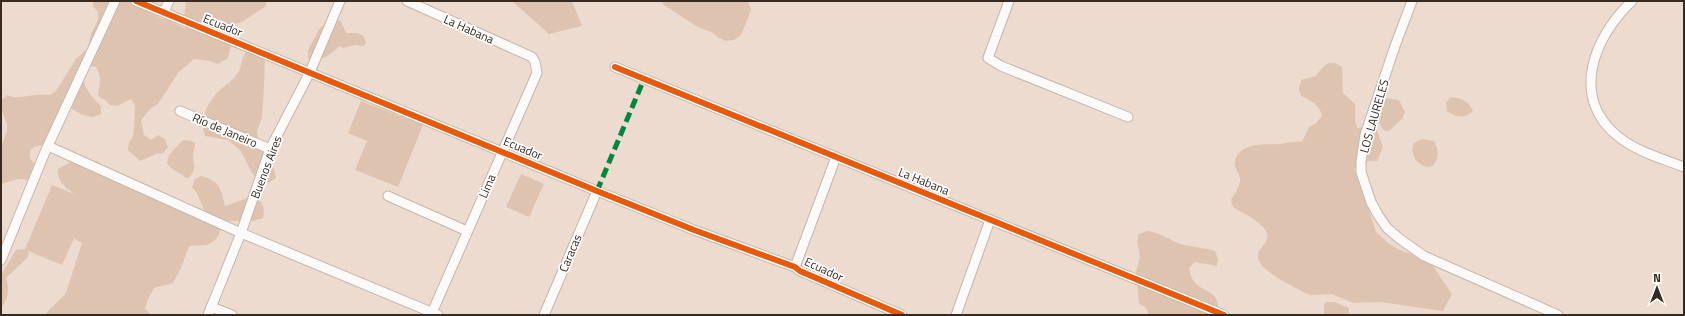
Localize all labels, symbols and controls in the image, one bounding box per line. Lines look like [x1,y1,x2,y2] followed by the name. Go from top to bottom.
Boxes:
[200,9,246,41] street label: Ecuador
[441,9,497,49] street label: La Habana
[1354,77,1394,155] street label: LOS LAURELES
[190,108,260,152] street label: Río de Janeiro
[500,131,546,165] street label: Ecuador
[245,132,287,201] street label: Buenos Aires
[896,162,952,200] street label: La Habana
[473,171,501,201] street label: Lima
[554,231,587,275] street label: Caracas
[801,252,847,286] street label: Ecuador
[1637,268,1677,308] north arrow
[1653,270,1661,286] text: N

